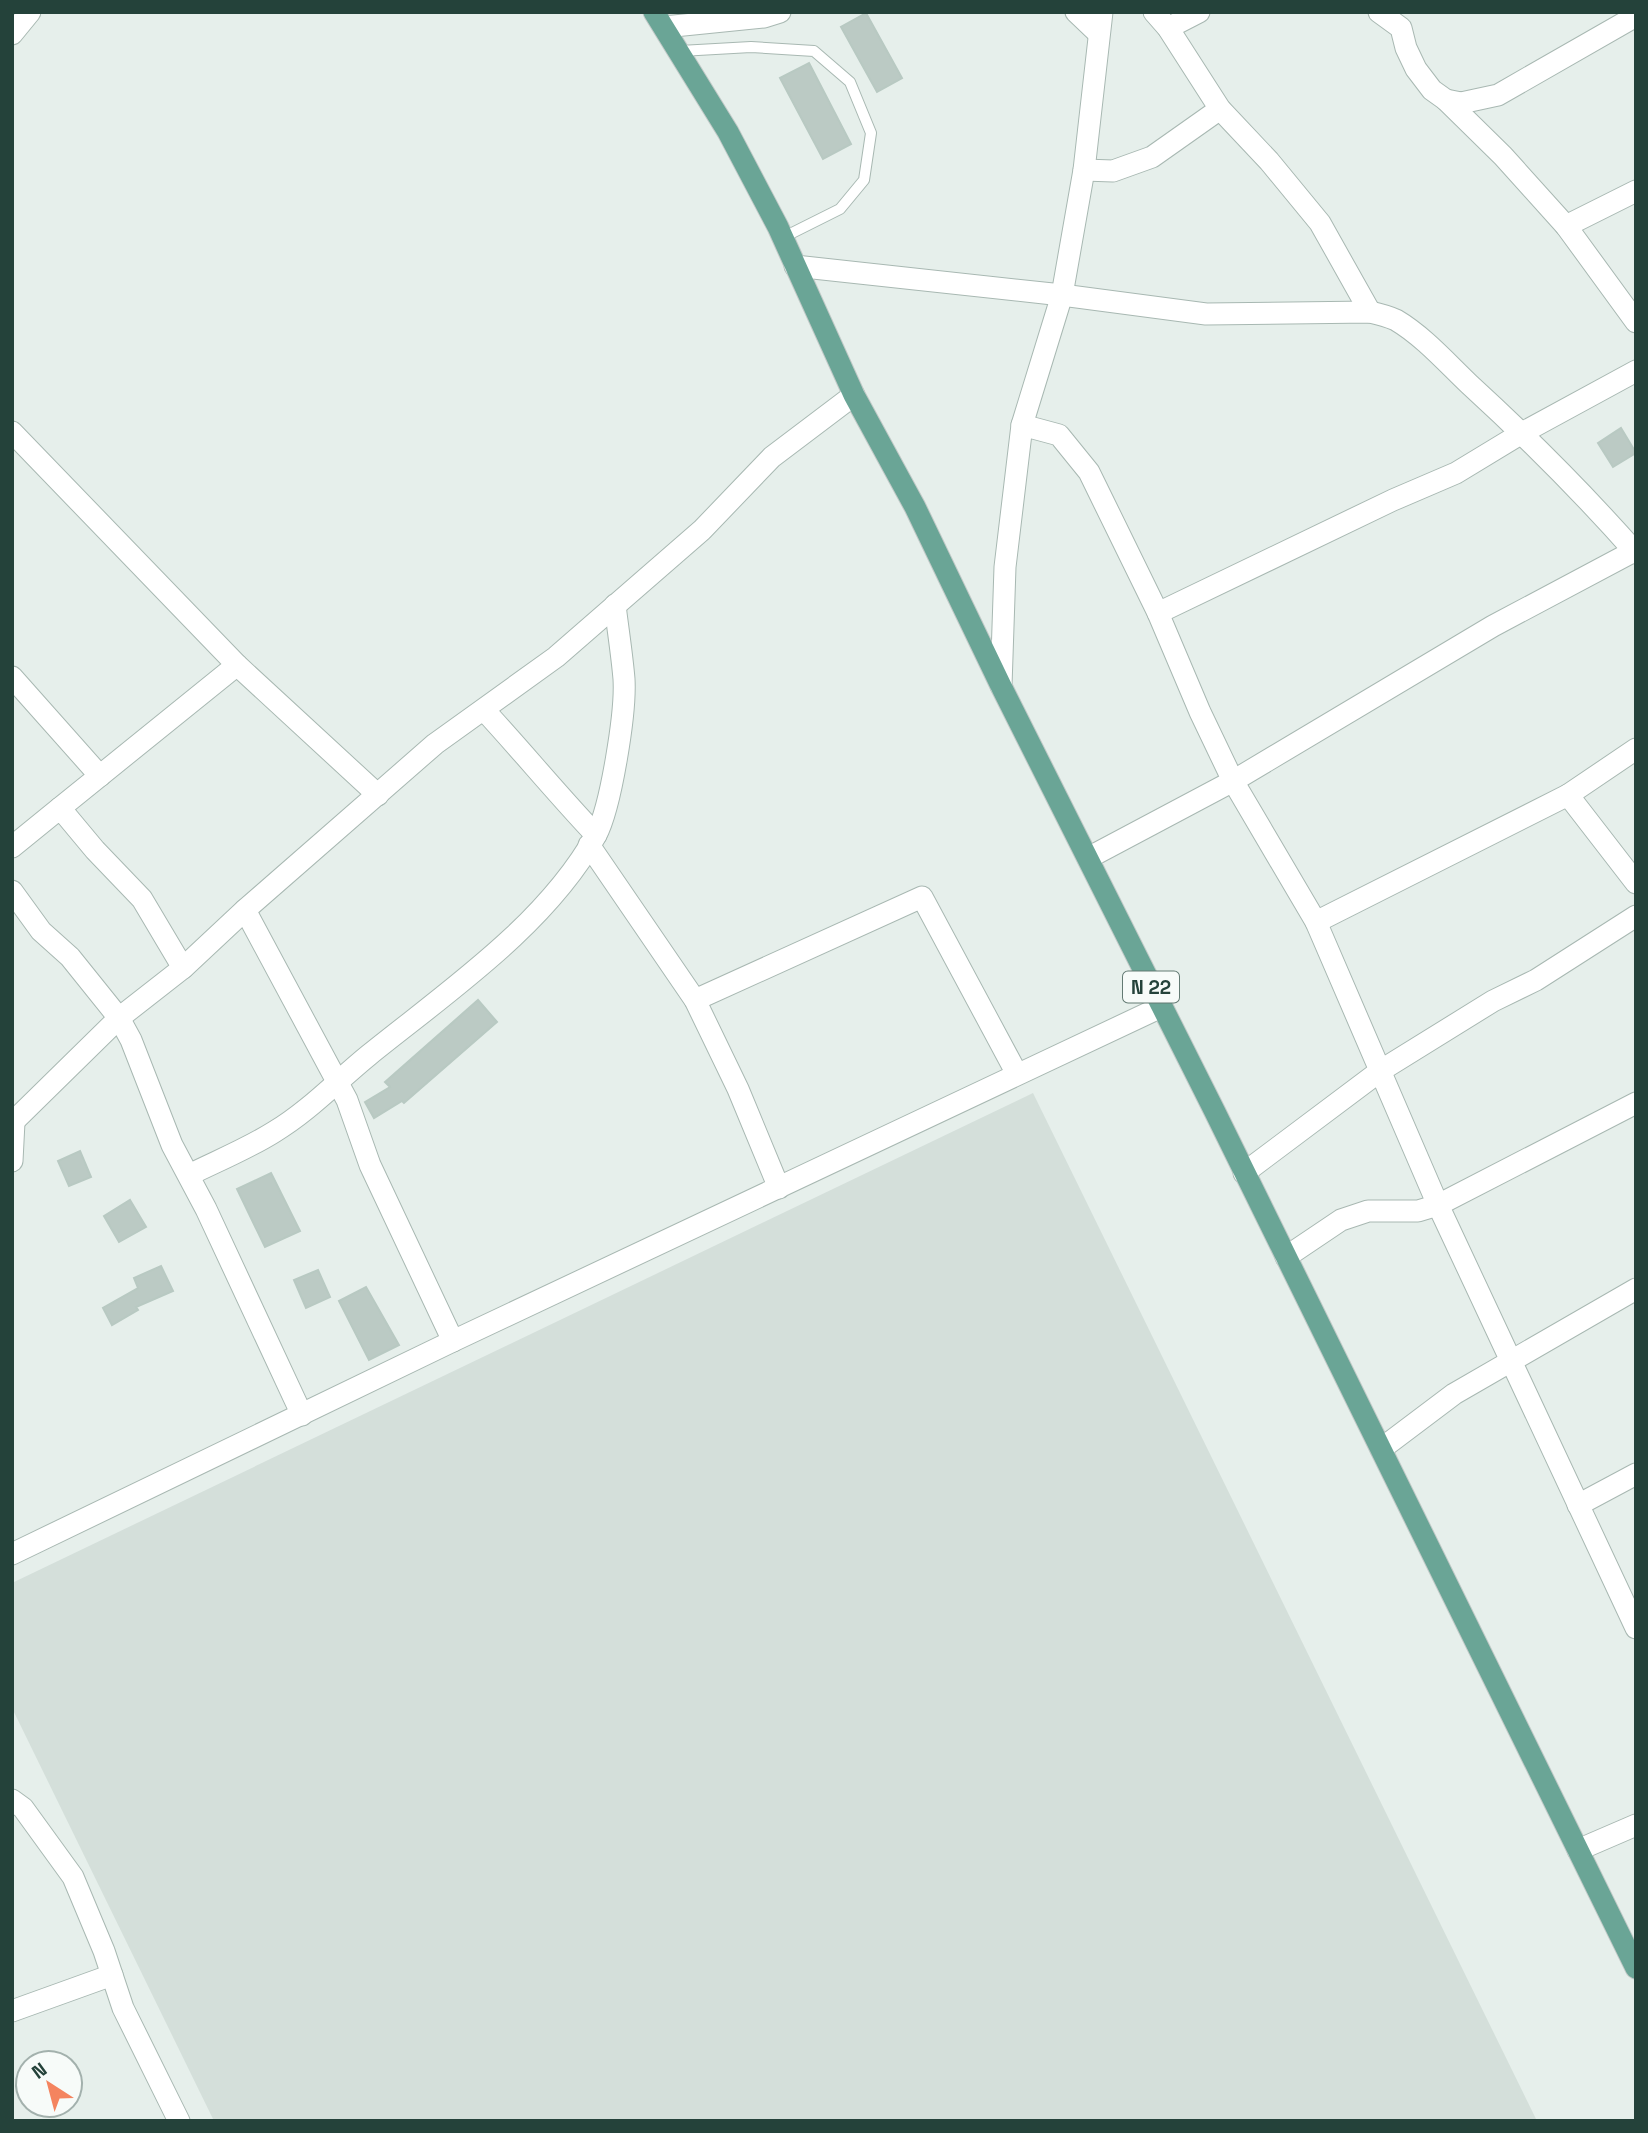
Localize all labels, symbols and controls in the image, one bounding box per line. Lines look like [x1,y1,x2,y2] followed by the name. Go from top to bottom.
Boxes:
[1123,972,1179,1002] road number: N 22
[14,2049,84,2119] north arrow
[27,2057,52,2085] text: N

